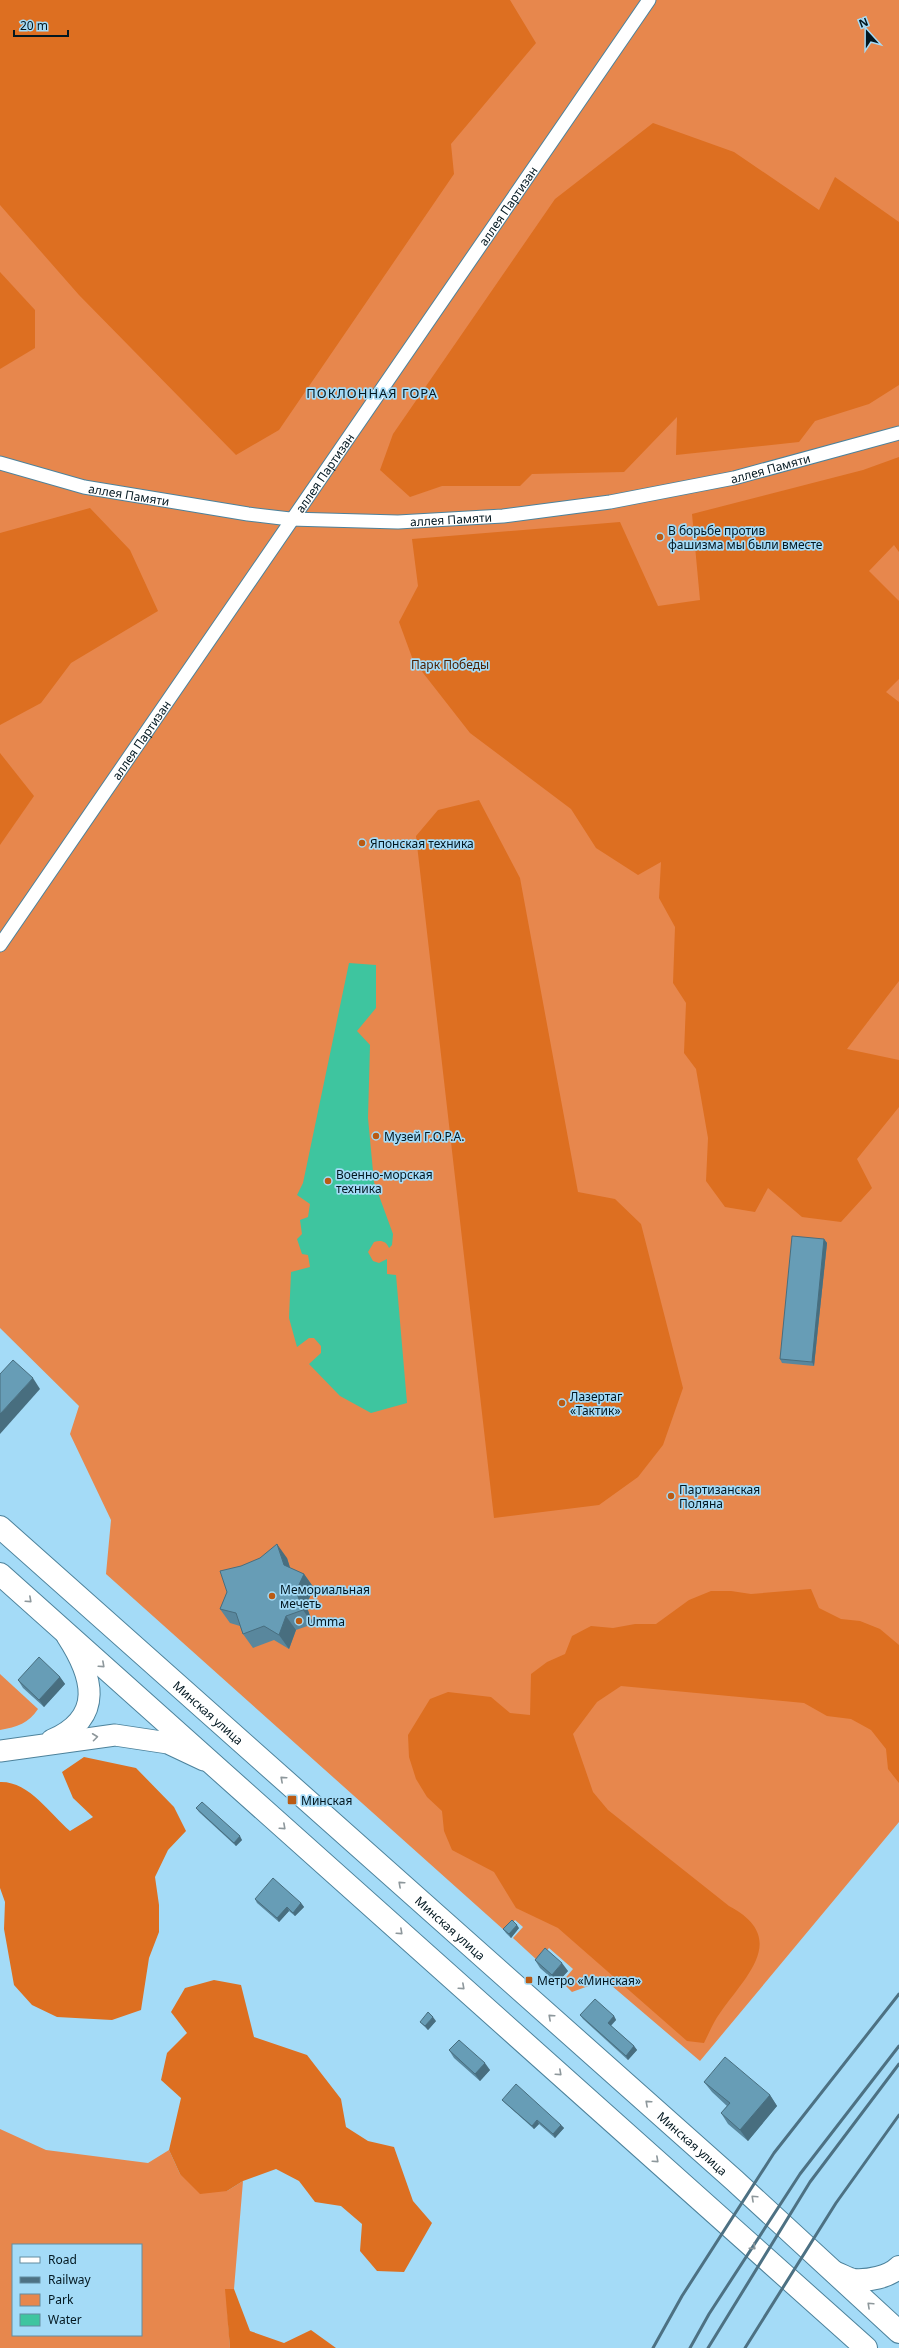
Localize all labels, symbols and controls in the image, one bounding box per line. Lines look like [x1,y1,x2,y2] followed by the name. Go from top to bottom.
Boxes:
[14,12,68,38] scale bar
[847,12,887,52] north arrow
[856,14,870,31] text: N
[20,17,48,34] text: 20 m
[474,162,541,249] street label: аллея Партизан
[306,384,438,402] district label: ПОКЛОННАЯ ГОРА
[291,430,358,516] street label: аллея Партизан
[729,449,812,487] street label: аллея Памяти
[87,479,171,509] street label: аллея Памяти
[410,508,492,530] street label: аллея Памяти
[668,522,823,553] place label: В борьбе против фашизма мы были вместе
[655,532,665,542] marker: В борьбе против фашизма мы были вместе
[411,656,489,673] park label: Парк Победы
[108,697,174,783] street label: аллея Партизан
[370,835,474,852] place label: Японская техника
[357,838,367,848] marker: Японская техника
[384,1128,464,1145] place label: Музей Г.О.Р.А.
[371,1131,381,1141] marker: Музей Г.О.Р.А.
[336,1166,433,1197] place label: Военно-морская техника
[323,1176,333,1186] marker: Военно-морская техника
[570,1388,622,1419] place label: Лазертаг «Тактик»
[557,1398,567,1408] marker: Лазертаг «Тактик»
[679,1481,760,1512] place label: Партизанская Поляна
[666,1491,676,1501] marker: Партизанская Поляна
[280,1581,370,1612] place label: Мемориальная мечеть
[267,1591,277,1601] marker: Мемориальная мечеть
[24,1595,32,1603] one-way arrow
[307,1613,345,1630] place label: Umma
[294,1616,304,1626] marker: Umma
[97,1660,104,1667] one-way arrow
[170,1677,247,1748] street label: Минская улица
[92,1733,98,1742] one-way arrow
[280,1776,288,1783] one-way arrow
[301,1792,352,1809] place label: Минская
[286,1794,298,1806] marker: Минская
[278,1822,285,1829] one-way arrow
[398,1881,406,1888] one-way arrow
[412,1892,489,1964] street label: Минская улица
[396,1927,403,1934] one-way arrow
[537,1972,641,1989] place label: Метро «Минская»
[524,1975,534,1985] marker: Метро «Минская»
[457,1982,465,1990] one-way arrow
[548,2014,555,2021] one-way arrow
[554,2069,562,2076] one-way arrow
[645,2101,652,2108] one-way arrow
[654,2107,731,2179] street label: Минская улица
[651,2155,659,2163] one-way arrow
[751,2196,759,2203] one-way arrow
[748,2242,755,2249] one-way arrow
[12,2244,142,2336] legend
[48,2251,77,2268] text: Road
[48,2271,92,2288] text: Railway
[48,2291,74,2308] text: Park
[867,2303,875,2310] one-way arrow
[48,2311,82,2328] text: Water

